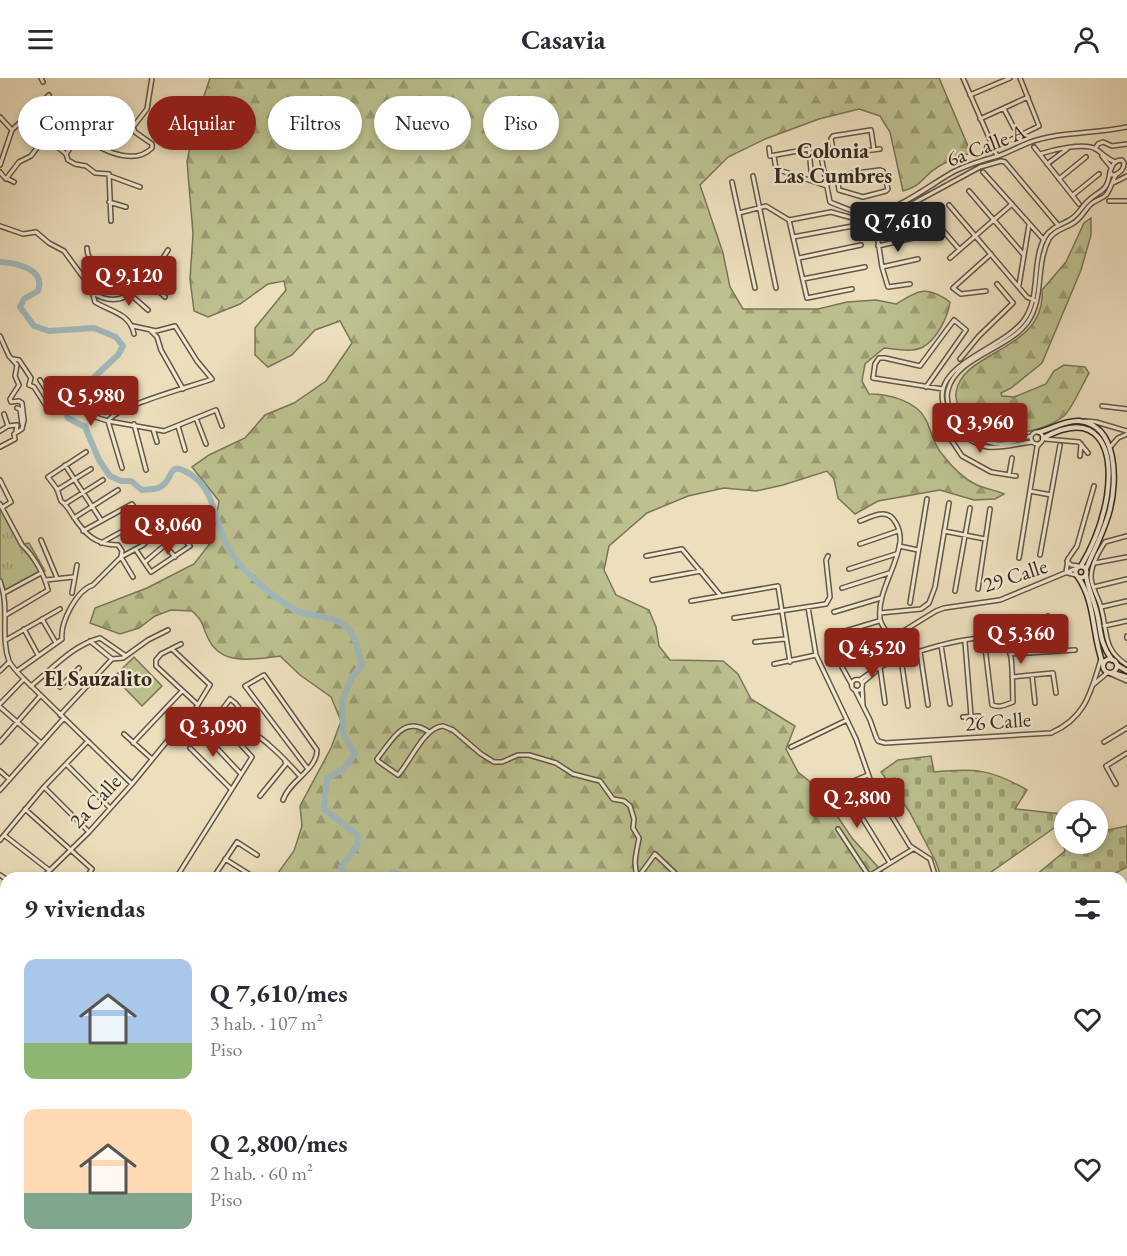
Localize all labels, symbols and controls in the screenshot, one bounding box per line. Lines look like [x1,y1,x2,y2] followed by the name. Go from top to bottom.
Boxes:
[521,22,606,57] text: Casavia
[24,23,57,56] icon: menu
[1070,23,1103,56] icon: person
[18,96,135,150] chip: Comprar
[147,96,256,150] chip: Alquilar
[268,96,362,150] chip: Filtros
[374,96,471,150] chip: Nuevo
[483,96,559,150] chip: Piso
[942,117,1030,172] street label: 6a Calle A
[774,136,892,190] district label: Colonia Las Cumbres
[843,202,953,253] pin: Q 7,610
[864,208,932,234] text: Q 7,610
[74,256,184,307] pin: Q 9,120
[95,262,163,288] text: Q 9,120
[36,376,146,427] pin: Q 5,980
[57,382,125,408] text: Q 5,980
[925,403,1035,454] pin: Q 3,960
[946,409,1014,435] text: Q 3,960
[113,505,223,556] pin: Q 8,060
[134,511,202,537] text: Q 8,060
[979,552,1051,598] street label: 29 Calle
[966,614,1076,665] pin: Q 5,360
[987,620,1055,646] text: Q 5,360
[817,628,927,679] pin: Q 4,520
[838,634,906,660] text: Q 4,520
[44,664,152,693] district label: El Sauzalito
[964,705,1032,737] street label: 26 Calle
[158,707,268,758] pin: Q 3,090
[179,713,247,739] text: Q 3,090
[63,768,127,834] street label: 2a Calle
[802,778,912,829] pin: Q 2,800
[823,784,891,810] text: Q 2,800
[1054,800,1108,854] map controls
[1054,800,1108,854] button: locate
[24,891,145,925] text: 9 viviendas
[1071,892,1104,925] icon: filters
[210,976,348,1010] text: Q 7,610/mes
[72,983,144,1055] icon: home
[1071,1003,1104,1036] icon: heart
[210,1010,323,1036] text: 3 hab. · 107 m²
[210,1036,242,1062] text: Piso
[210,1126,348,1160] text: Q 2,800/mes
[72,1133,144,1205] icon: home
[1071,1153,1104,1186] icon: heart
[210,1160,313,1186] text: 2 hab. · 60 m²
[210,1186,242,1212] text: Piso

